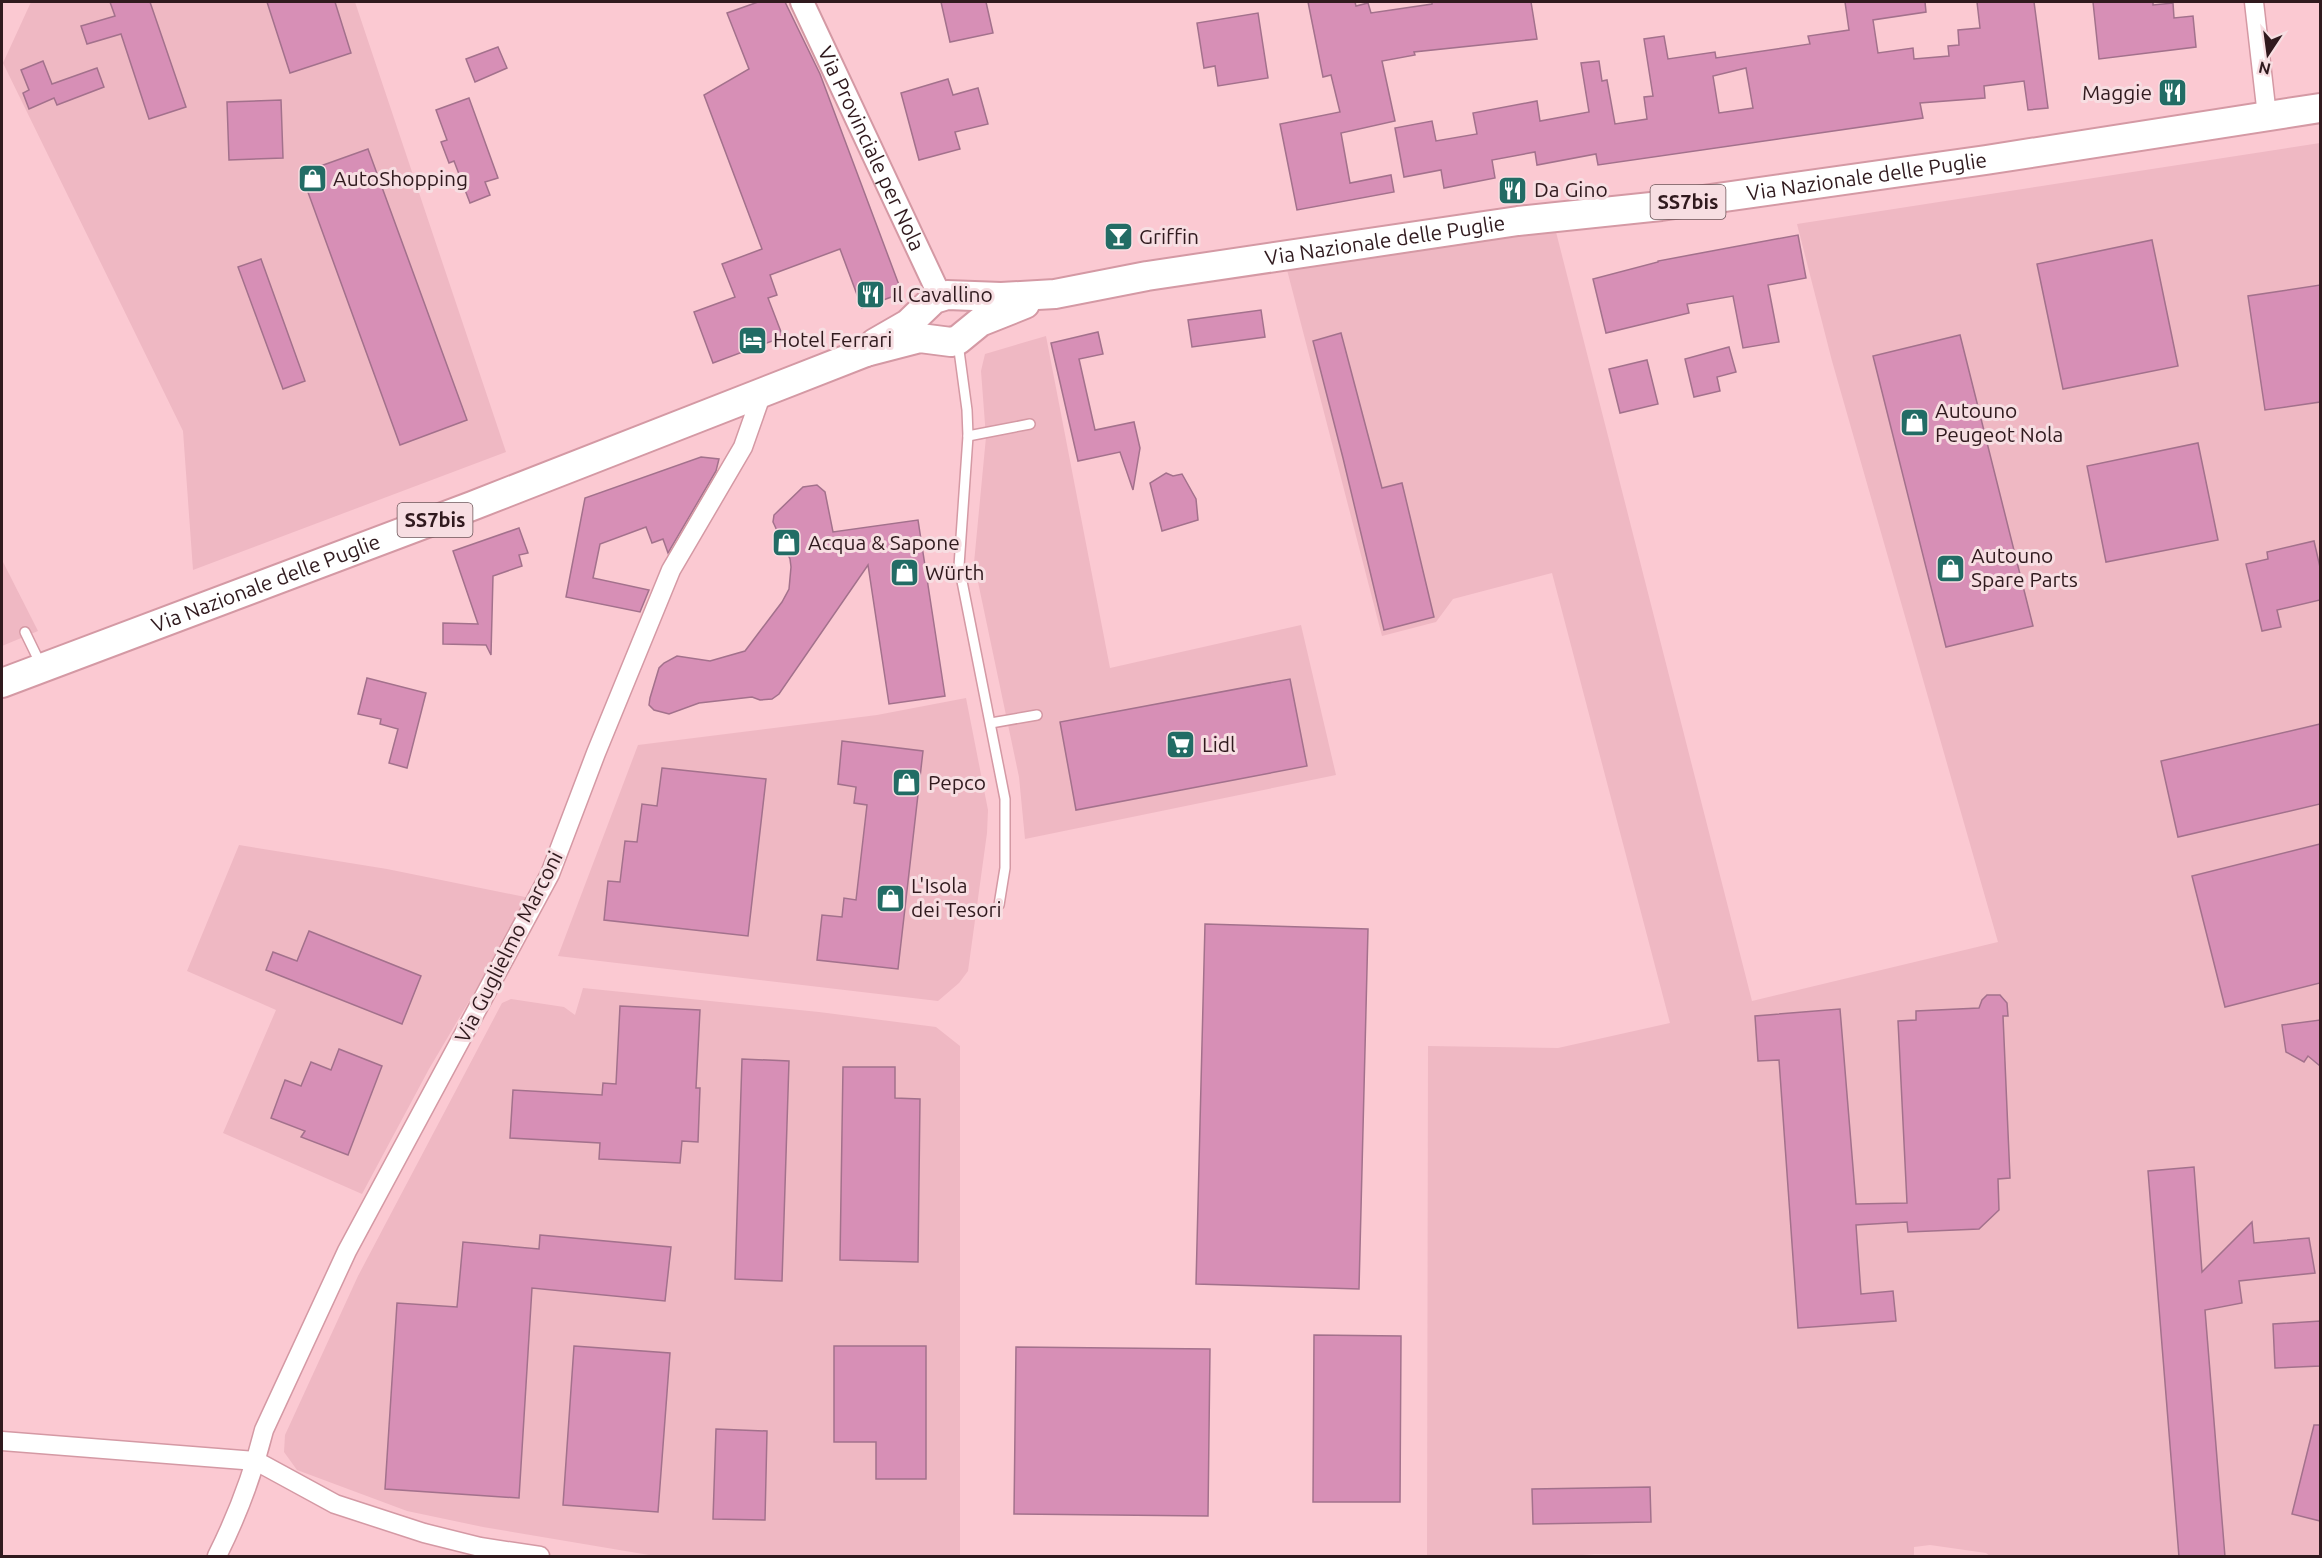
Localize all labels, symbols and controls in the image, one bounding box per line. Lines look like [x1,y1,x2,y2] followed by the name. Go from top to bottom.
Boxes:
[2238,24,2298,84] north arrow
[814,42,930,254] street label: Via Provinciale per Nola
[2257,59,2272,79] text: N
[2157,77,2189,109] restaurant icon: Maggie
[2082,80,2152,104] place label: Maggie
[1745,147,1988,205] street label: Via Nazionale delle Puglie
[296,163,328,195] shop icon: AutoShopping
[333,166,468,190] place label: AutoShopping
[1497,174,1529,206] restaurant icon: Da Gino
[1534,177,1608,201] place label: Da Gino
[1650,185,1726,219] road number: SS7bis
[1263,210,1507,269] street label: Via Nazionale delle Puglie
[1102,221,1134,253] bar icon: Griffin
[1139,224,1199,248] place label: Griffin
[855,279,887,311] restaurant icon: Il Cavallino
[892,282,993,306] place label: Il Cavallino
[736,324,768,356] hotel icon: Hotel Ferrari
[773,327,892,351] place label: Hotel Ferrari
[1935,398,2063,446] place label: Autouno Peugeot Nola
[1898,407,1930,439] shop icon: Autouno Peugeot Nola
[398,503,472,537] road number: SS7bis
[771,527,803,559] shop icon: Acqua & Sapone
[148,529,383,637] street label: Via Nazionale delle Puglie
[808,530,960,554] place label: Acqua & Sapone
[1971,543,2078,591] place label: Autouno Spare Parts
[1934,552,1966,584] shop icon: Autouno Spare Parts
[888,557,920,589] shop icon: Würth
[925,560,984,584] place label: Würth
[1165,729,1197,761] supermarket icon: Lidl
[1202,732,1236,756] place label: Lidl
[891,767,923,799] shop icon: Pepco
[928,770,986,794] place label: Pepco
[449,847,567,1046] street label: Via Guglielmo Marconi
[911,873,1002,921] place label: L'Isola dei Tesori
[874,882,906,914] shop icon: L'Isola dei Tesori

